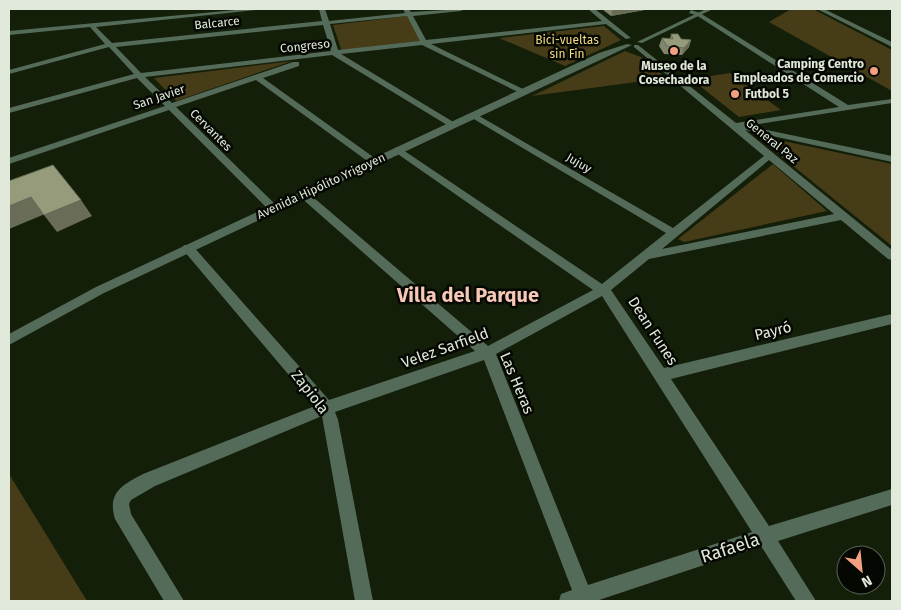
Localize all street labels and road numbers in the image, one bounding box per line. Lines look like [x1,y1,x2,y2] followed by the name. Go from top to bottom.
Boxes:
[194,14,240,32] street label: Balcarce
[279,36,331,56] street label: Congreso
[131,82,187,112] street label: San Javier
[187,106,235,154] street label: Cervantes
[743,116,801,166] street label: General Paz
[255,150,387,222] street label: Avenida Hipólito Yrigoyen
[564,150,594,176] street label: Jujuy
[624,293,682,369] street label: Dean Funes
[753,318,793,344] street label: Payró
[399,324,491,372] street label: Velez Sarfield
[496,350,538,416] street label: Las Heras
[287,367,333,417] street label: Zapiola
[698,528,762,568] street label: Rafaela

